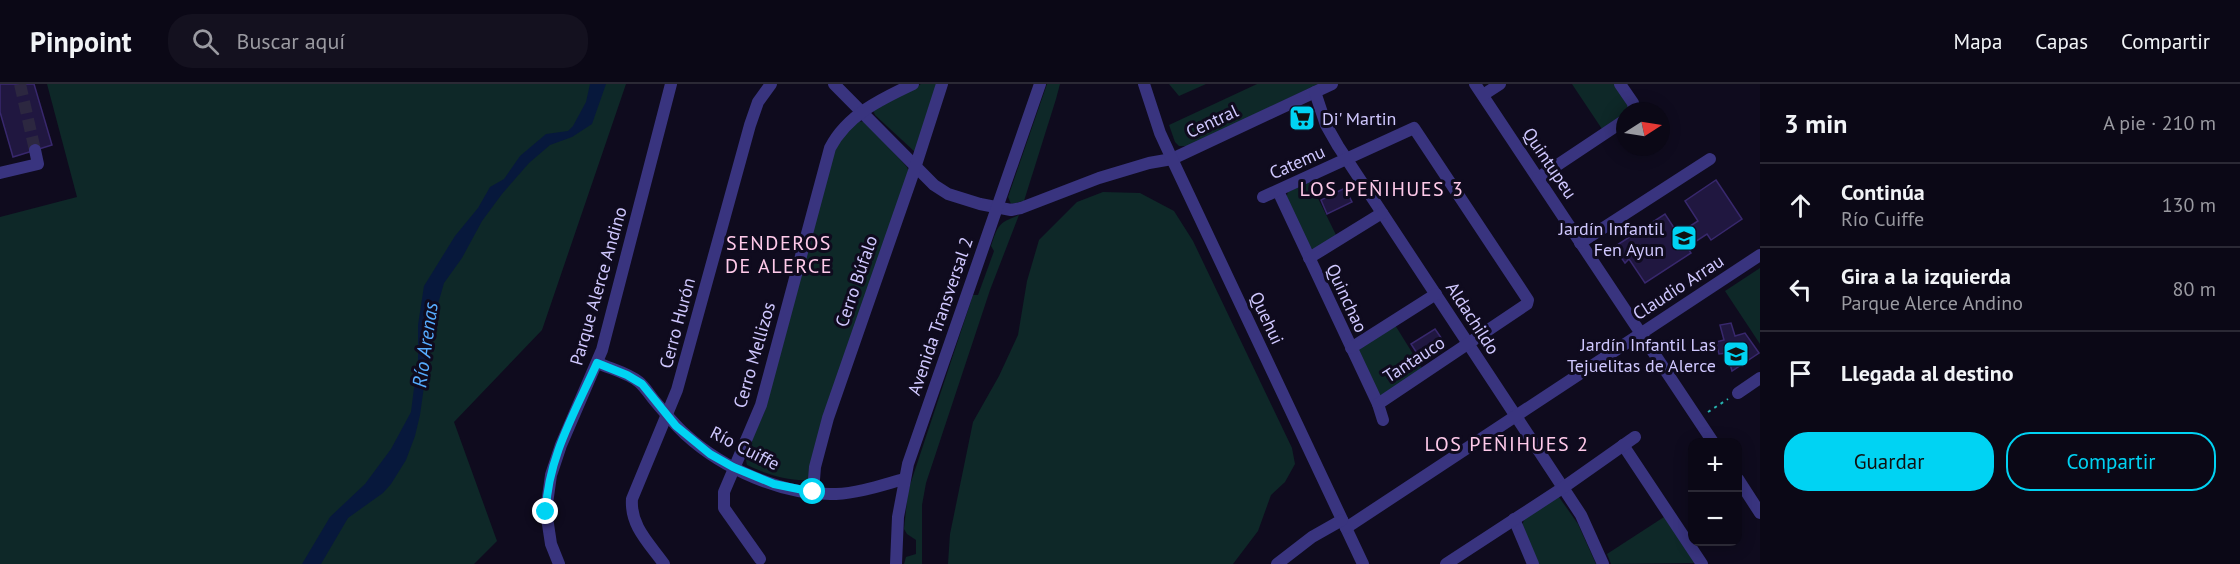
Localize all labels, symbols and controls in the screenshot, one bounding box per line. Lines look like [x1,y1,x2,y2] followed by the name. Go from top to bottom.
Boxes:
[168,14,588,68] search box
[30,23,132,60] text: Pinpoint
[189,25,222,58] icon: search
[237,27,345,55] text: Buscar aquí
[1954,28,2002,55] text: Mapa
[2035,28,2088,55] text: Capas
[2121,28,2210,55] text: Compartir
[1182,99,1242,143] street label: Central
[1616,102,1670,156] north arrow
[1287,103,1317,133] supermarket icon: Di' Martin
[1322,107,1396,130] place label: Di' Martin
[1784,107,1847,140] text: 3 min
[2103,110,2216,136] text: A pie · 210 m
[1518,123,1582,203] street label: Quintupeu
[1266,140,1328,184] street label: Catemu
[1300,176,1464,202] district label: LOS PEÑIHUES 3
[1841,178,1925,206] text: Continúa
[1784,189,1817,222] icon: ahead
[2162,192,2216,218] text: 130 m
[564,204,632,368] street label: Parque Alerce Andino
[1841,206,1924,232] text: Río Cuiffe
[1558,217,1665,261] place label: Jardín Infantil Fen Ayun
[1669,223,1699,253] school or university icon: Jardín Infantil Fen Ayun
[725,230,833,279] district label: SENDEROS DE ALERCE
[830,232,882,330] street label: Cerro Búfalo
[902,234,978,398] street label: Avenida Transversal 2
[1628,249,1728,325] street label: Claudio Arrau
[1321,260,1373,336] street label: Quinchao
[1841,262,2011,290] text: Gira a la izquierda
[1784,273,1817,306] icon: left
[654,275,700,371] street label: Cerro Hurón
[2173,276,2216,302] text: 80 m
[1441,277,1505,359] street label: Aldachildo
[1245,288,1289,348] street label: Quehui
[1841,290,2023,316] text: Parque Alerce Andino
[728,299,780,411] street label: Cerro Mellizos
[406,301,444,389] water label: Río Arenas
[1379,331,1449,387] street label: Tantauco
[1567,333,1716,377] place label: Jardín Infantil Las Tejuelitas de Alerce
[1721,339,1751,369] school or university icon: Jardín Infantil Las Tejuelitas de Alerce
[1784,357,1817,390] icon: arrive
[1841,359,2014,387] text: Llegada al destino
[706,421,784,475] street label: Río Cuiffe
[1425,431,1589,457] district label: LOS PEÑIHUES 2
[1784,432,1994,491] button: Guardar
[2006,432,2216,491] button: Compartir
[1688,438,1742,546] map controls
[1688,438,1742,492] button: +
[799,478,825,504] route start
[1688,492,1742,546] button: −
[532,498,558,524] route end

